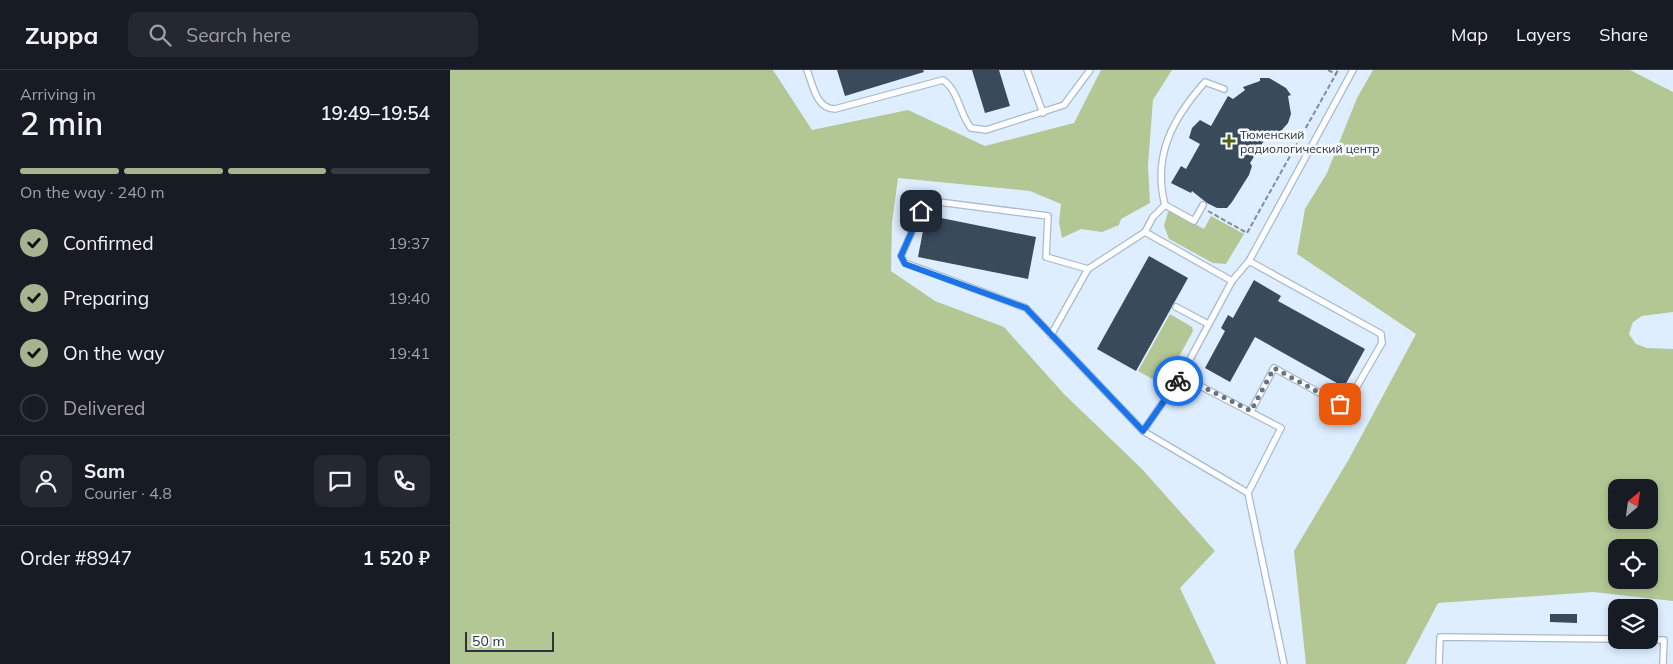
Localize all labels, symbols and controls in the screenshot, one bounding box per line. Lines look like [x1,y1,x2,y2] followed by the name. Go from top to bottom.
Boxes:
[128,12,478,57] search box
[25,20,98,50] text: Zuppa
[146,21,174,49] icon: search
[186,23,291,47] text: Search here
[1451,23,1488,46] text: Map
[1516,23,1571,46] text: Layers
[1599,23,1648,46] text: Share
[20,84,96,104] text: Arriving in
[320,101,430,125] text: 19:49–19:54
[20,103,103,143] text: 2 min
[1240,127,1380,156] place label: Тюменский радиологический центр
[1222,134,1236,148] marker: Тюменский радиологический центр
[20,182,165,202] text: On the way · 240 m
[900,190,942,232] pin
[907,197,935,225] icon: home
[20,229,48,257] icon: check
[63,231,154,255] text: Confirmed
[388,233,430,253] text: 19:37
[20,284,48,312] icon: check
[63,286,149,310] text: Preparing
[388,288,430,308] text: 19:40
[20,339,48,367] icon: check
[63,341,165,365] text: On the way
[388,343,430,363] text: 19:41
[1153,356,1203,406] courier
[1164,367,1192,395] icon: bike
[1319,383,1361,425] pin
[1326,390,1354,418] icon: bag
[63,396,145,420] text: Delivered
[20,455,72,507] button: person
[314,455,366,507] button: chat
[378,455,430,507] button: phone
[84,459,125,483] text: Sam
[1608,479,1658,529] north arrow
[1608,479,1658,649] map controls
[84,483,172,503] text: Courier · 4.8
[1608,539,1658,589] button: locate
[20,546,132,570] text: Order #8947
[363,546,430,570] text: 1 520 ₽
[1608,599,1658,649] button: layers
[465,629,554,652] scale bar
[472,632,505,650] text: 50 m

